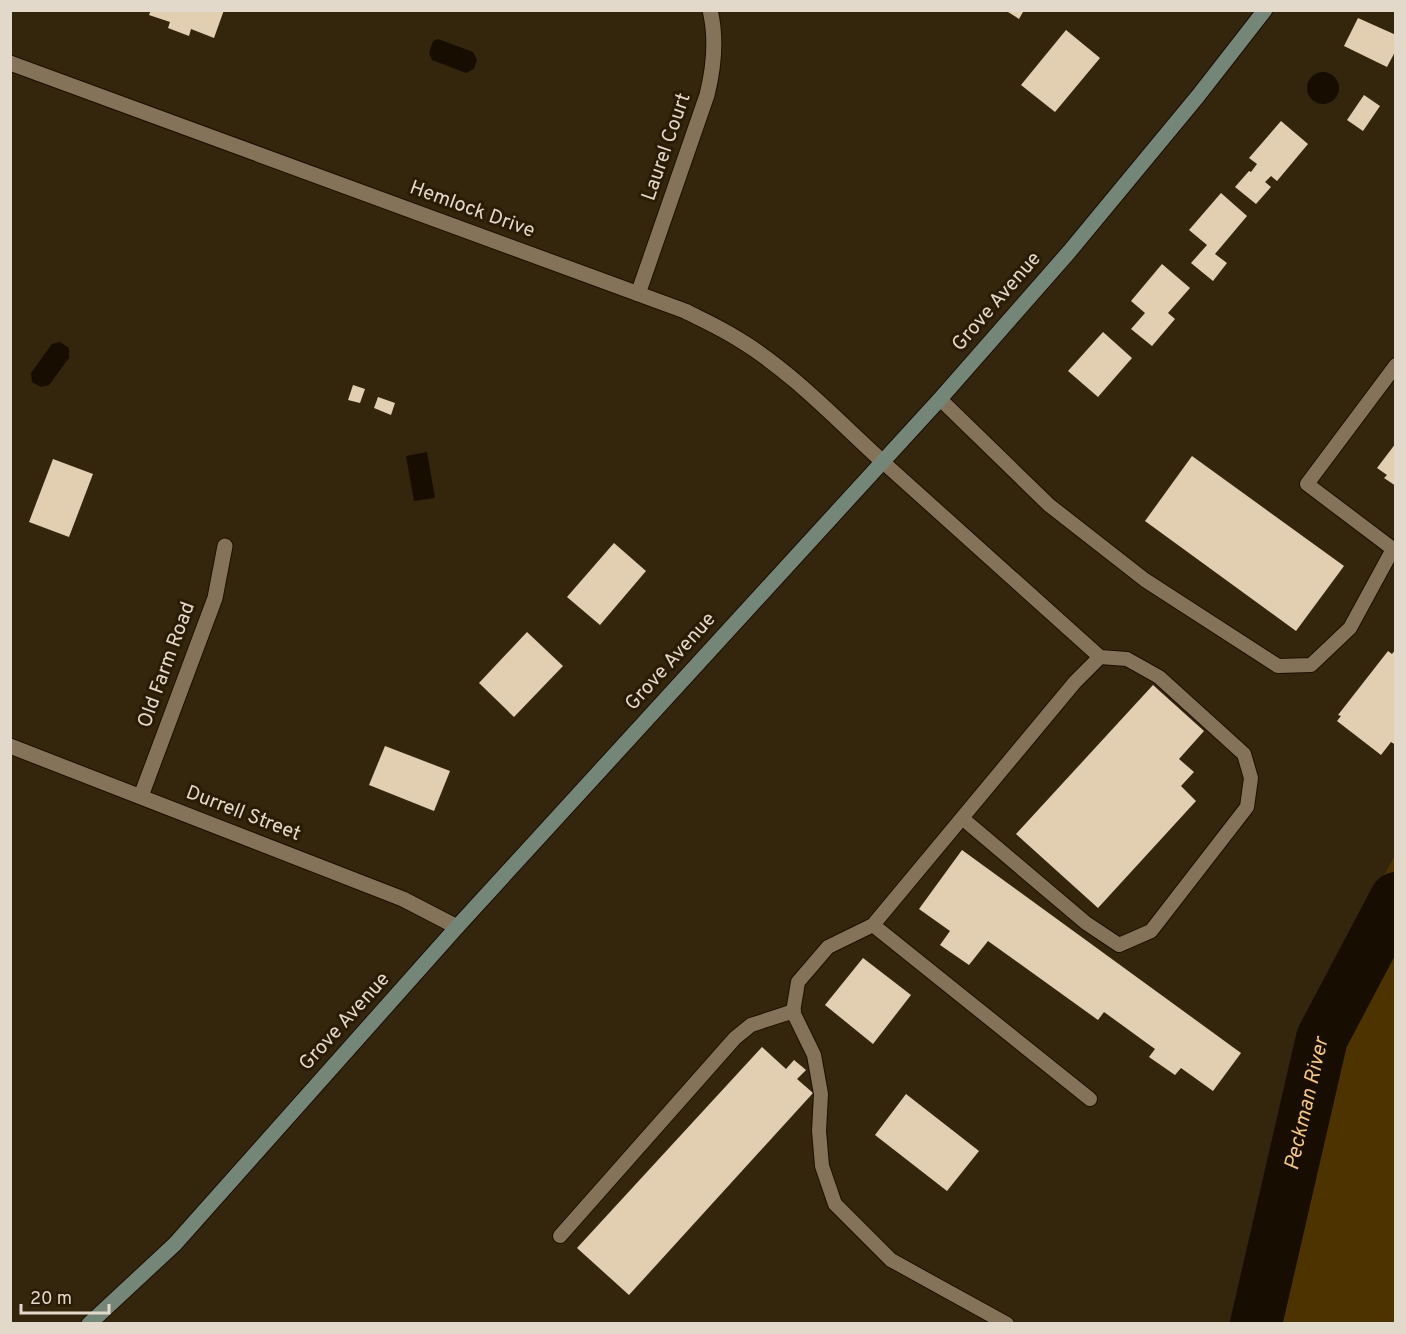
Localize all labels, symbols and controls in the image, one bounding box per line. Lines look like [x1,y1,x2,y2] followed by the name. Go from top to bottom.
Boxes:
[636,90,698,204] street label: Laurel Court
[406,175,538,245] street label: Hemlock Drive
[947,247,1047,357] street label: Grove Avenue
[132,599,202,731] street label: Old Farm Road
[620,607,722,717] street label: Grove Avenue
[182,780,304,848] street label: Durrell Street
[294,967,396,1077] street label: Grove Avenue
[1278,1033,1336,1173] water label: Peckman River
[21,1277,110,1315] scale bar
[30,1288,72,1311] text: 20 m

